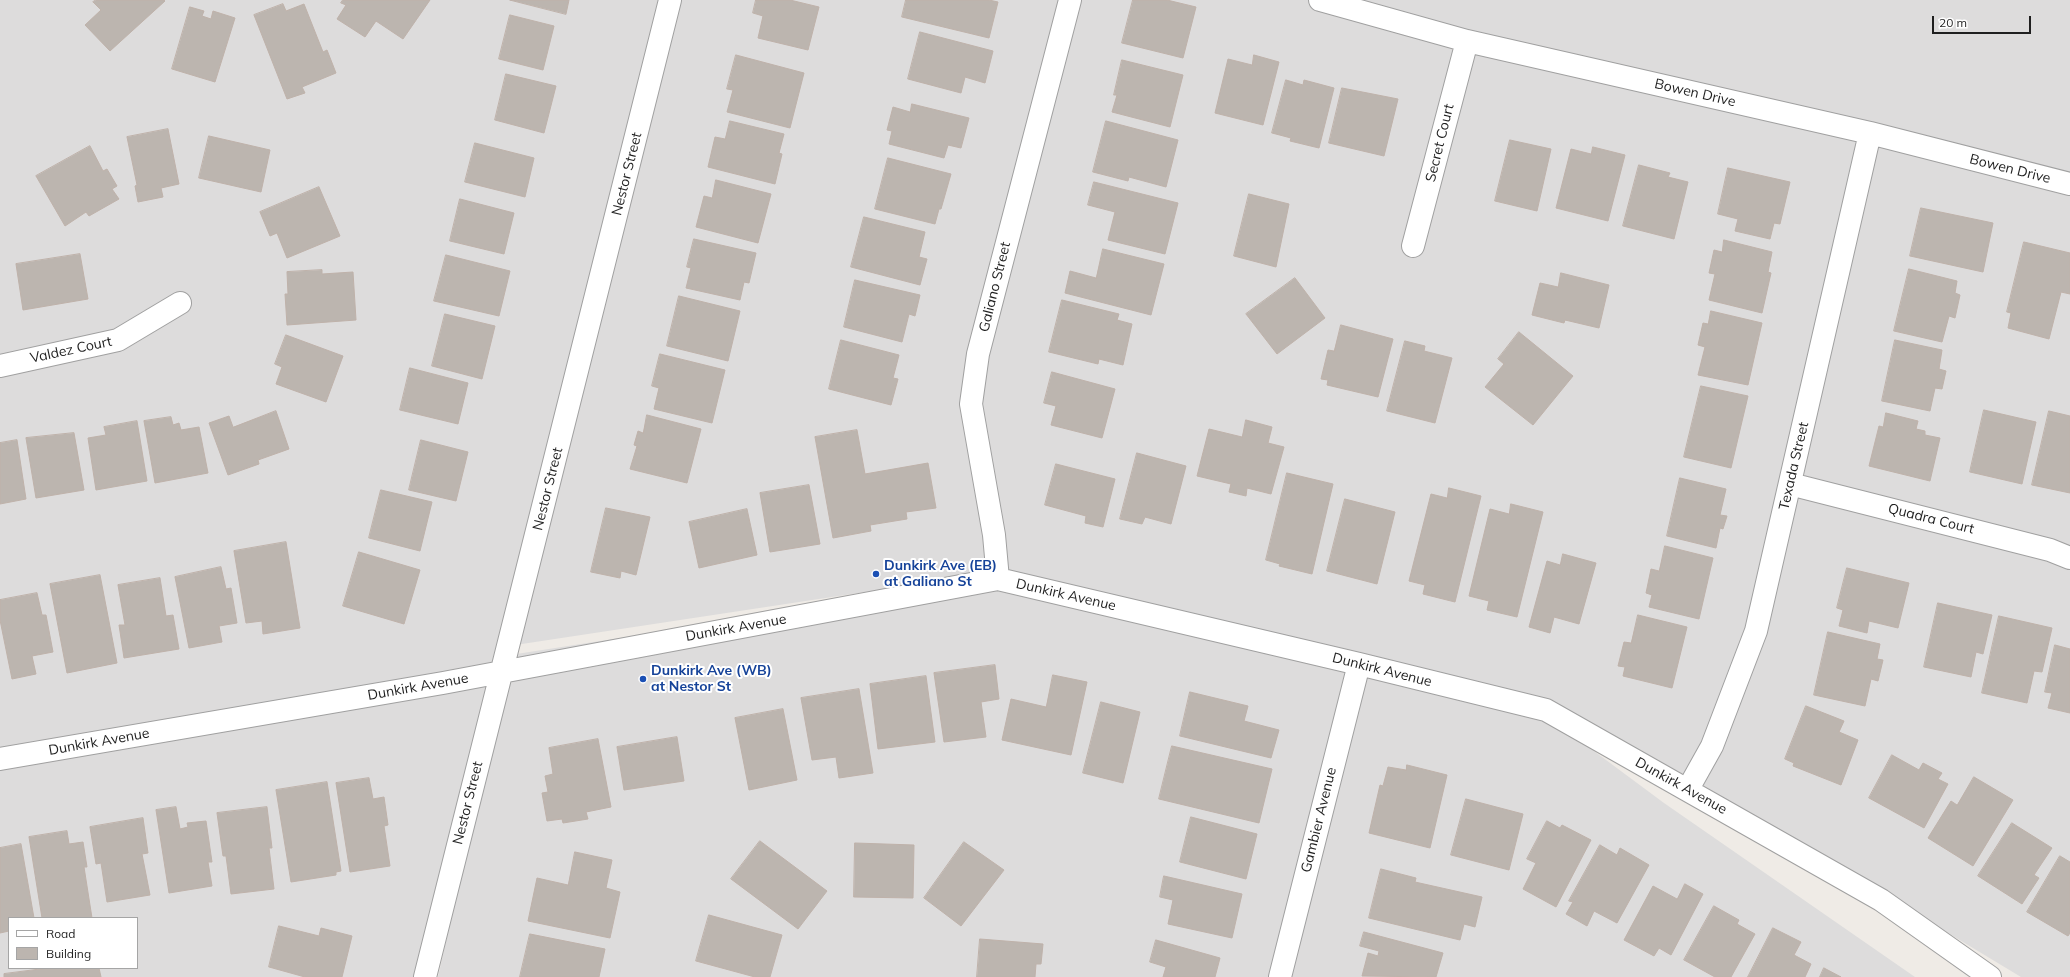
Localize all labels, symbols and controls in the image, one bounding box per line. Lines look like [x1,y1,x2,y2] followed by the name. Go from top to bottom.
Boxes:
[1934,8,2033,34] scale bar
[1939,15,1967,30] text: 20 m
[1653,76,1737,110] street label: Bowen Drive
[1422,102,1458,184] street label: Secret Court
[609,131,645,217] street label: Nestor Street
[1968,151,2052,187] street label: Bowen Drive
[976,240,1014,334] street label: Galiano Street
[29,333,113,367] street label: Valdez Court
[1776,420,1812,512] street label: Texada Street
[530,446,566,532] street label: Nestor Street
[1886,500,1976,538] street label: Quadra Court
[884,558,997,590] place label: Dunkirk Ave (EB) at Galiano St
[871,569,881,579] marker: Dunkirk Ave (EB) at Galiano St
[1014,575,1118,615] street label: Dunkirk Avenue
[684,611,788,645] street label: Dunkirk Avenue
[1330,650,1434,690] street label: Dunkirk Avenue
[651,663,772,696] place label: Dunkirk Ave (WB) at Nestor St
[366,670,470,704] street label: Dunkirk Avenue
[638,674,648,684] marker: Dunkirk Ave (WB) at Nestor St
[47,725,151,759] street label: Dunkirk Avenue
[1632,754,1730,818] street label: Dunkirk Avenue
[450,760,486,846] street label: Nestor Street
[1298,766,1340,874] street label: Gambier Avenue
[8,917,138,969] legend
[46,926,75,941] text: Road
[46,946,91,961] text: Building

